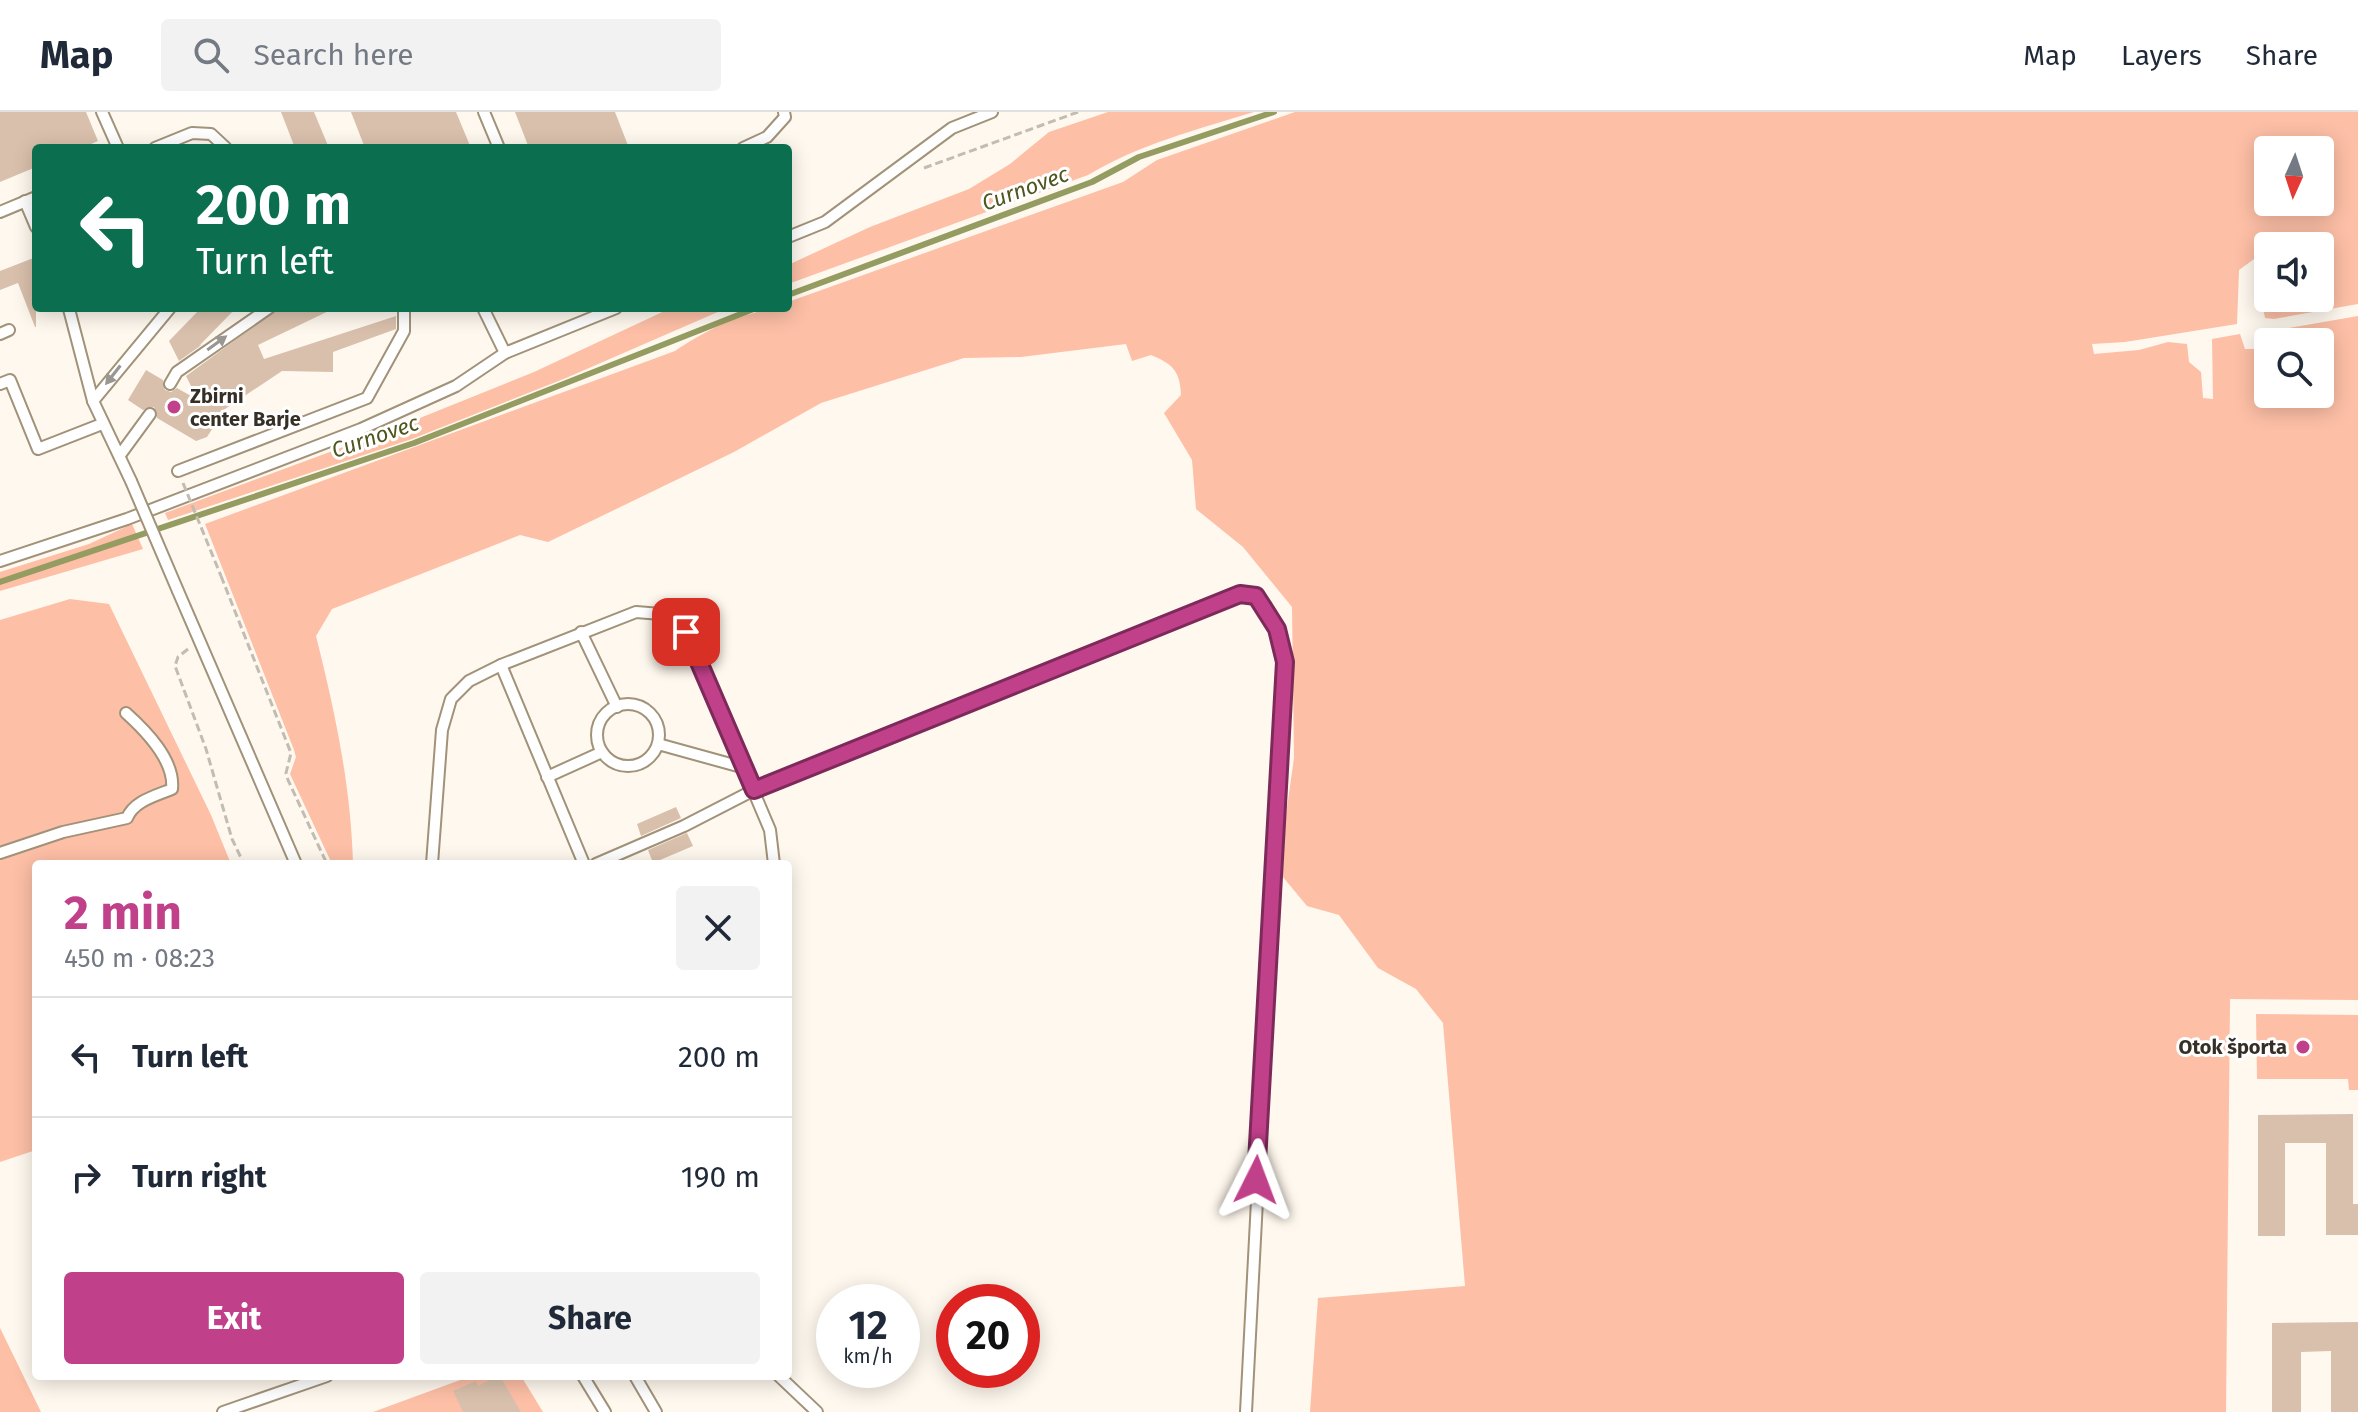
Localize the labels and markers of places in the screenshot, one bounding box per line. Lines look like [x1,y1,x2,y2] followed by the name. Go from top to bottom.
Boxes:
[190,384,301,431] place label: Zbirni center Barje
[165,398,183,416] marker: Zbirni center Barje
[652,598,720,666] pin
[2179,1035,2287,1059] place label: Otok športa
[2294,1038,2312,1056] marker: Otok športa

